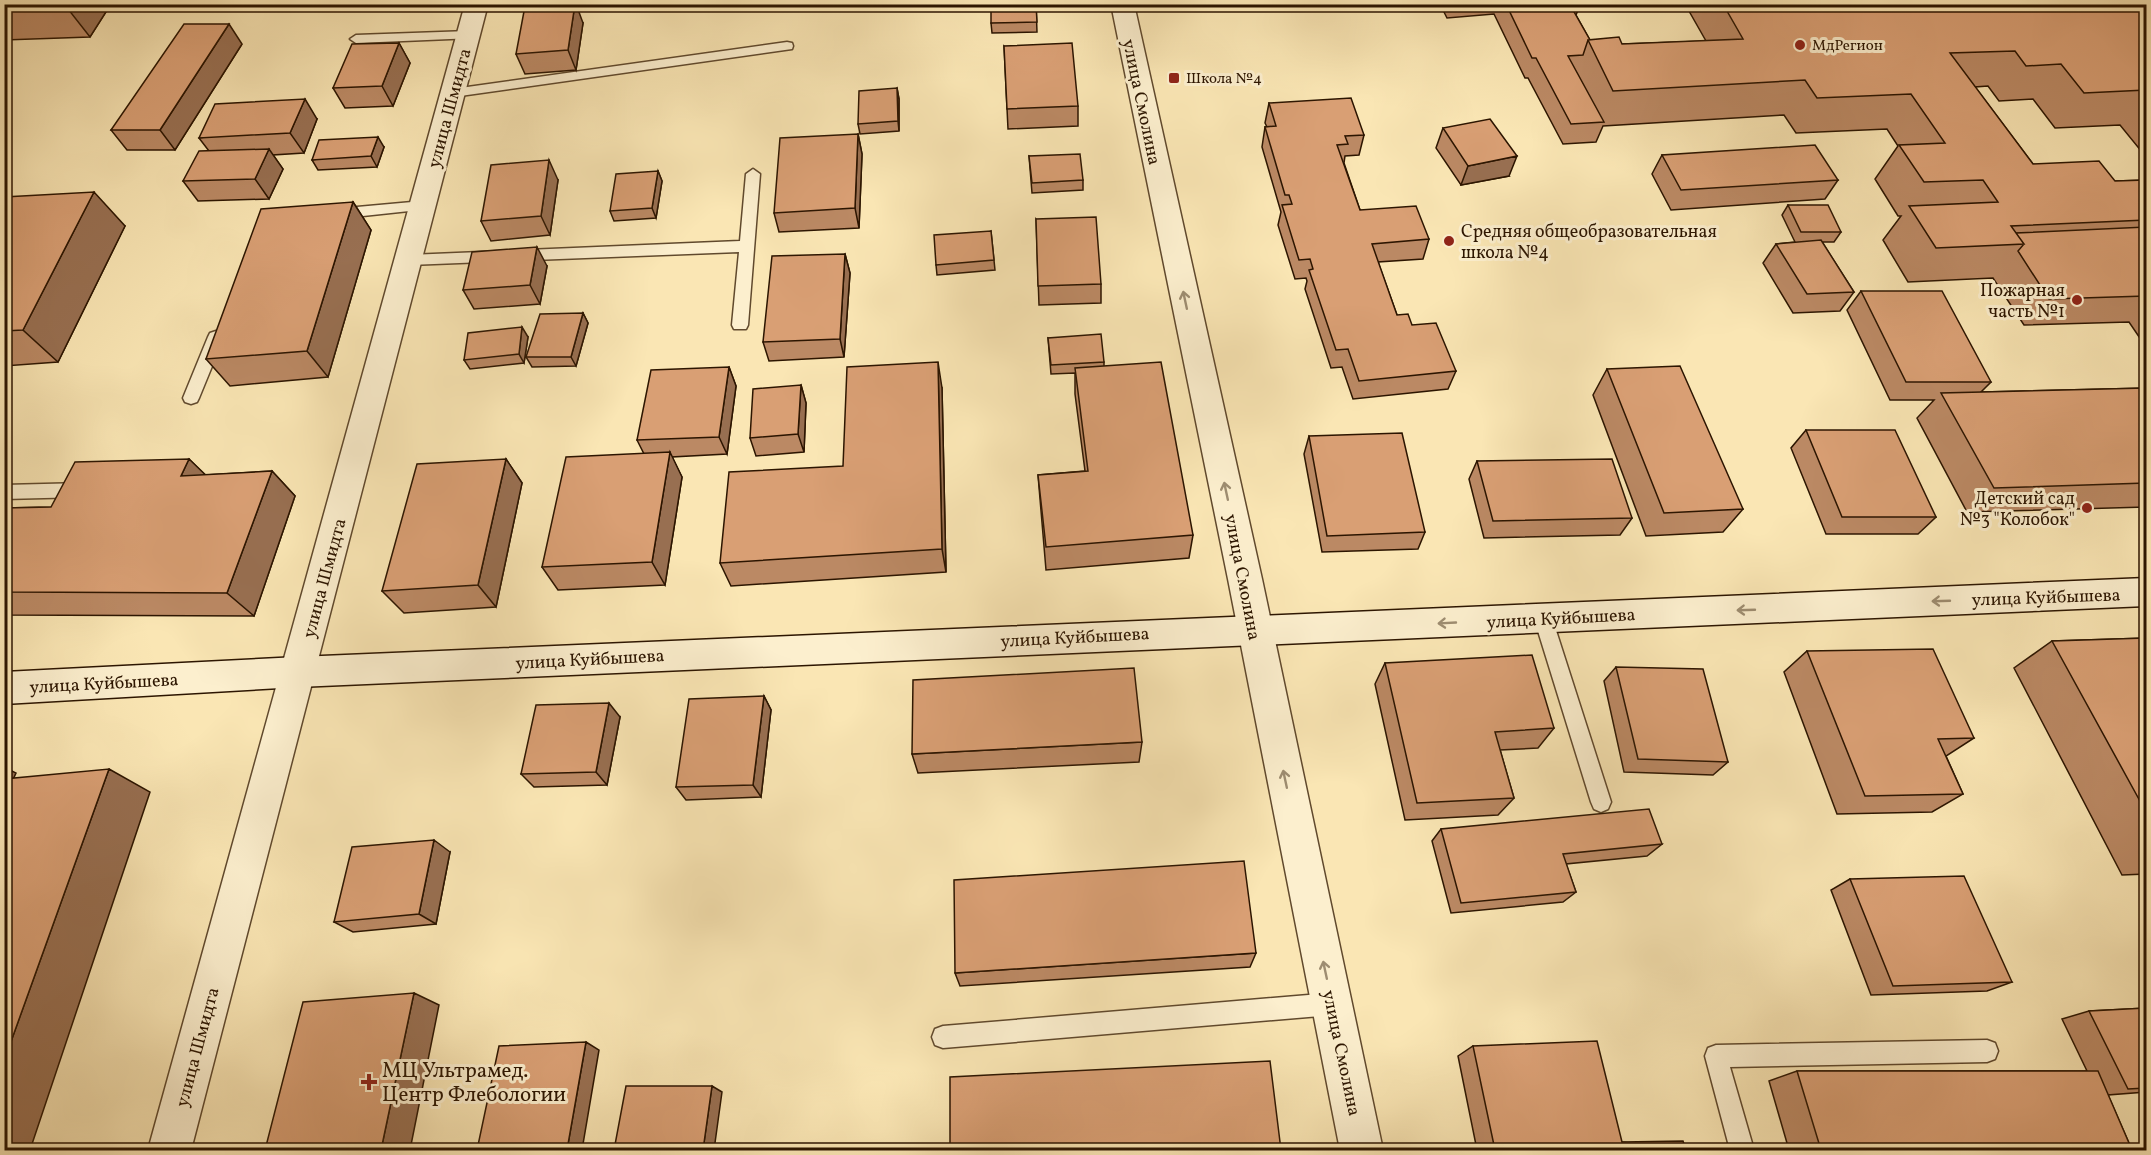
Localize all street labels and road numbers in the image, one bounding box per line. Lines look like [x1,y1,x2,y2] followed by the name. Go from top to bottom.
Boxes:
[1115,37,1166,168] street label: улица Смолина
[422,46,478,171] street label: улица Шмидта
[1217,512,1266,643] street label: улица Смолина
[297,516,353,641] street label: улица Шмидта
[1971,583,2121,614] street label: улица Куйбышева
[1486,603,1636,636] street label: улица Куйбышева
[1000,622,1150,655] street label: улица Куйбышева
[515,644,665,677] street label: улица Куйбышева
[29,668,179,701] street label: улица Куйбышева
[170,985,226,1110] street label: улица Шмидта
[1315,988,1366,1119] street label: улица Смолина

